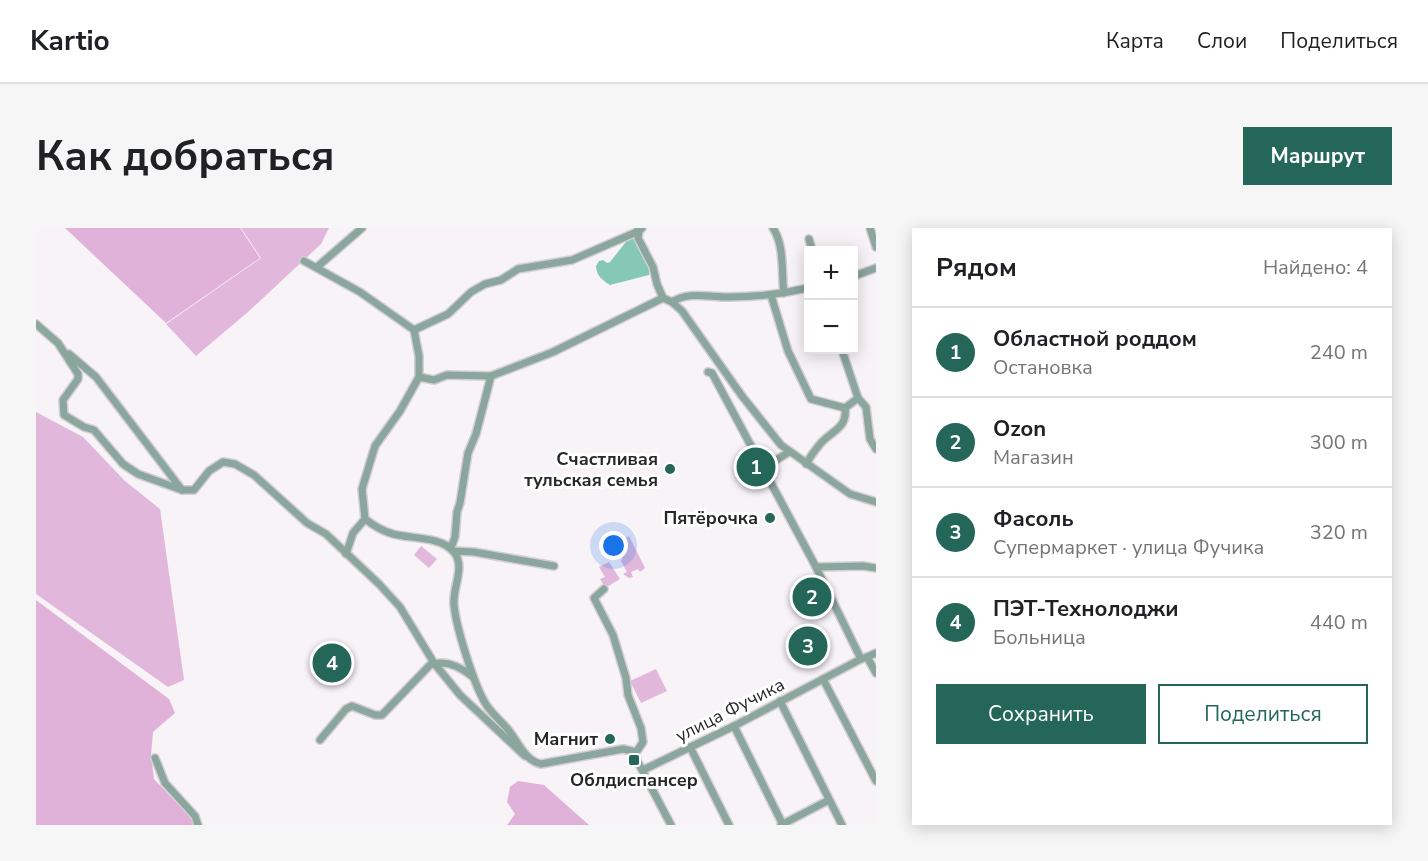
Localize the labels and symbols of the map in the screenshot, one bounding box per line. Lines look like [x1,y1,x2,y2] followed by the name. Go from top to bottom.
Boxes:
[736,444,776,490] pin: 1
[524,447,658,492] place label: Счастливая тульская семья
[663,462,677,476] marker: Счастливая тульская семья
[664,506,758,530] place label: Пятёрочка
[763,511,777,525] marker: Пятёрочка
[599,531,628,560] your location
[792,574,832,620] pin: 2
[788,624,828,668] pin: 3
[312,640,352,686] pin: 4
[671,672,789,748] street label: улица Фучика
[534,727,598,751] place label: Магнит
[603,732,617,746] marker: Магнит
[627,753,641,767] marker: Облдиспансер
[570,768,698,792] place label: Облдиспансер

